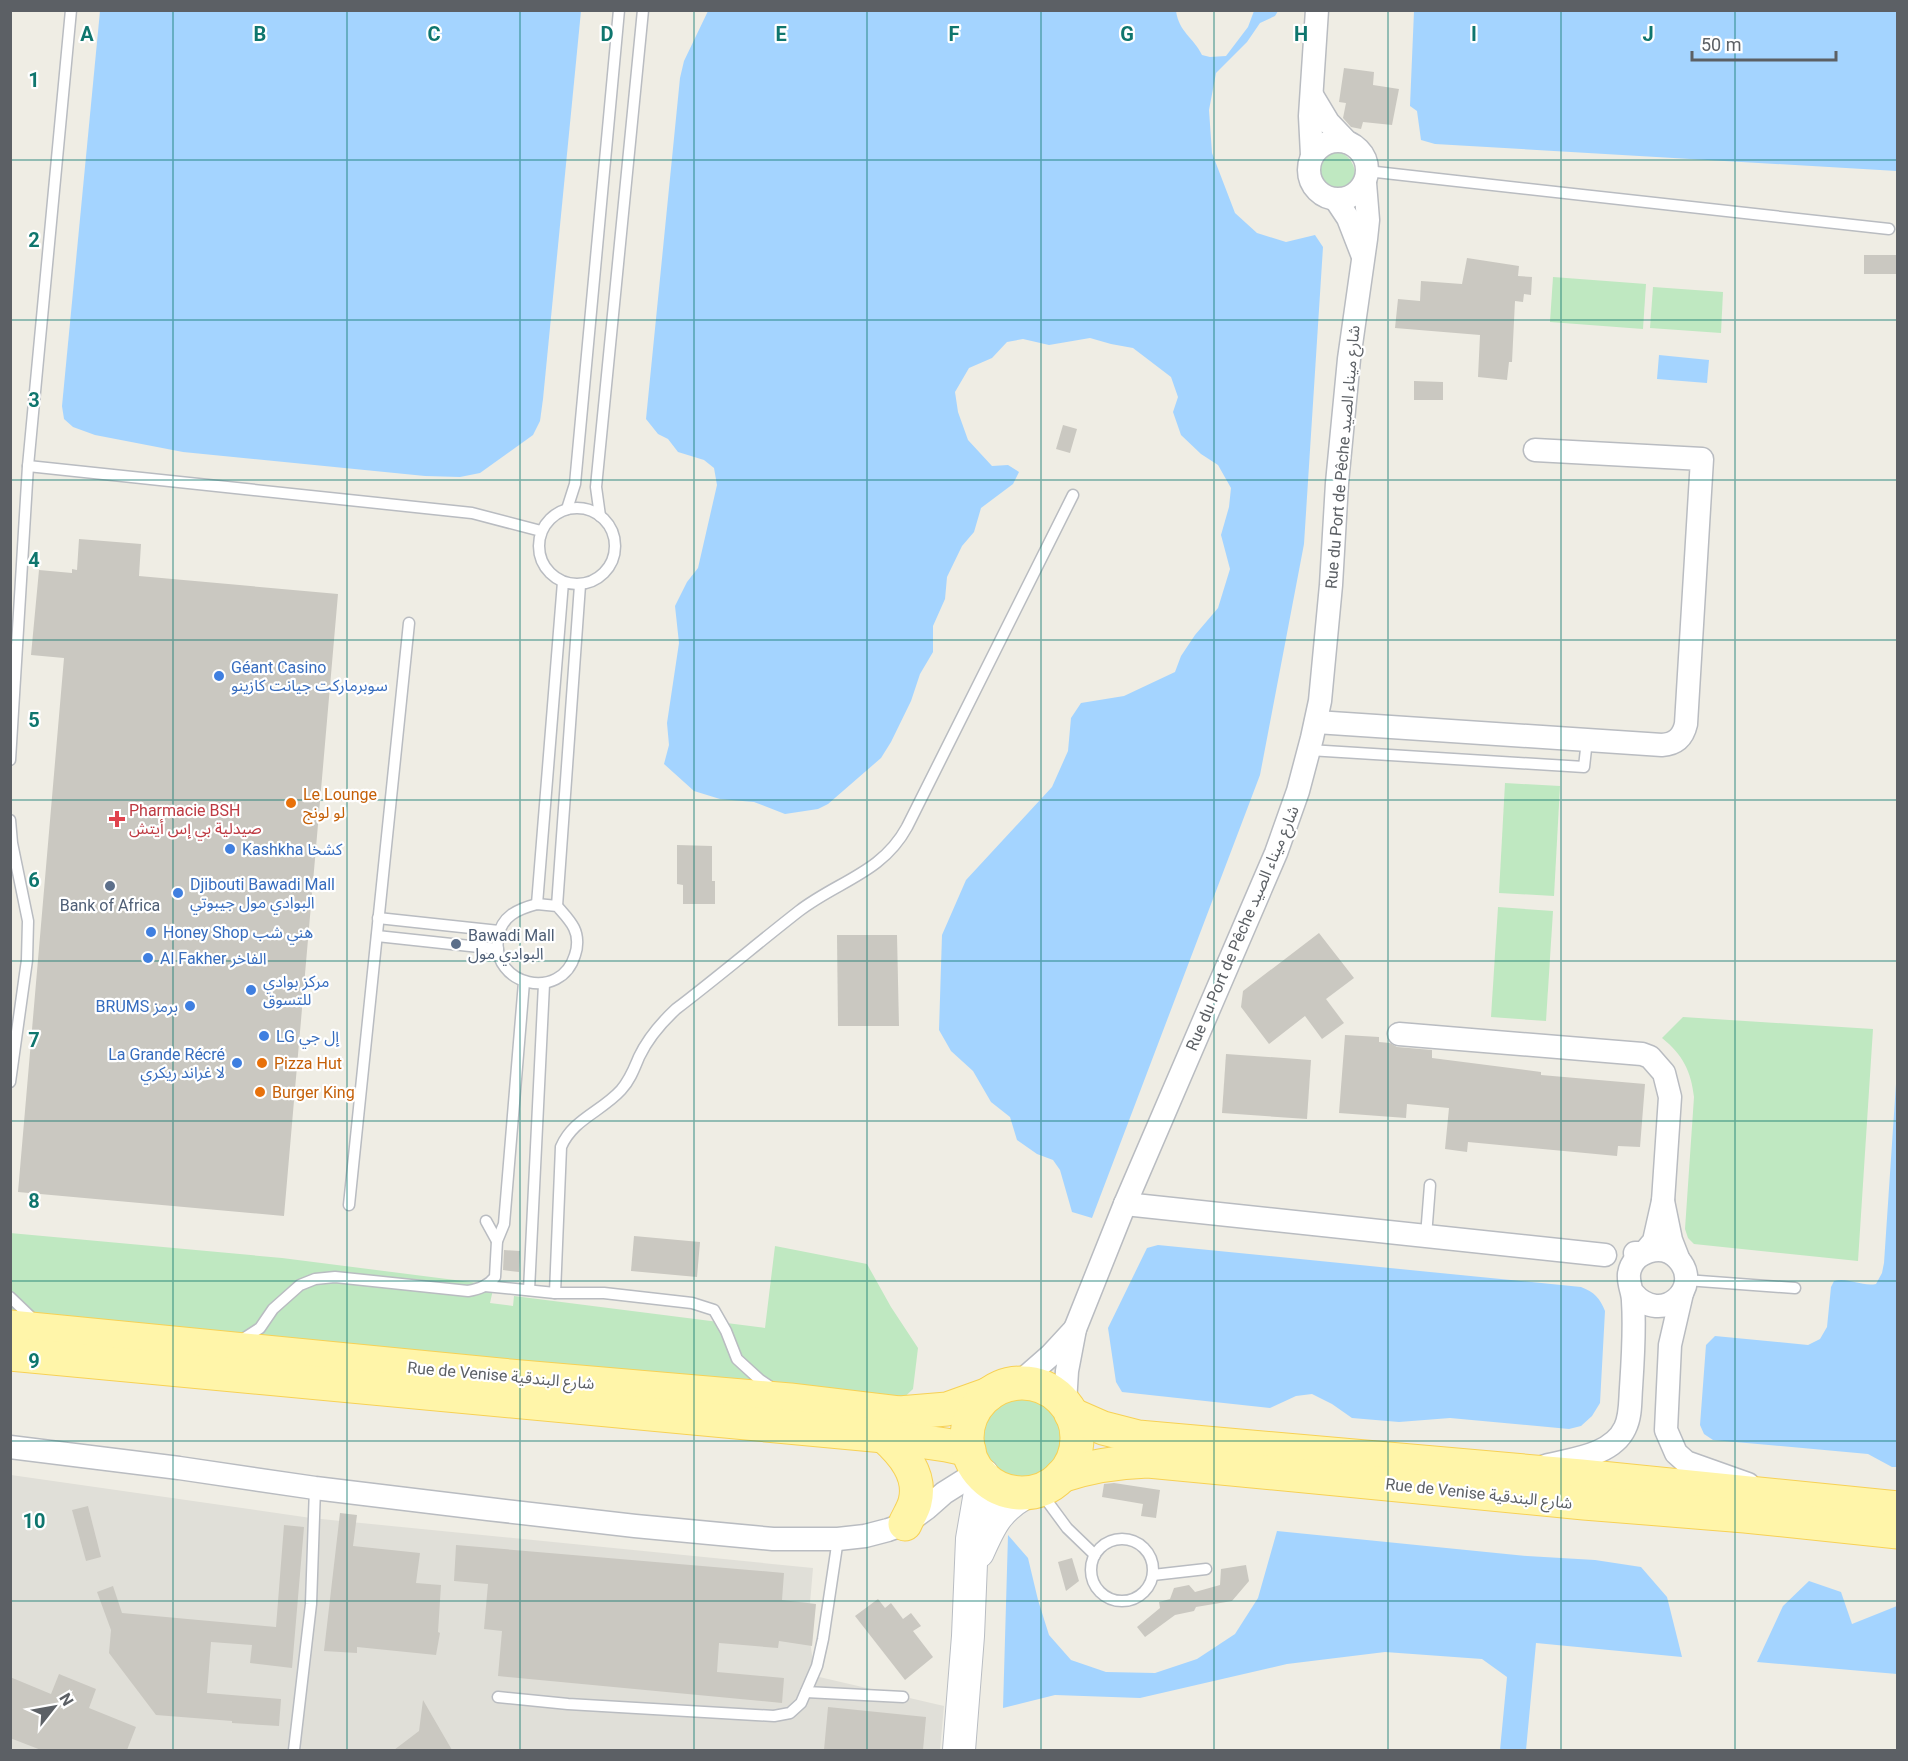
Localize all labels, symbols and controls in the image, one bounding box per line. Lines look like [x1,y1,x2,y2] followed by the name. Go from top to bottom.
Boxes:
[80,22,94,46] text: A
[254,22,266,46] text: B
[427,22,441,46] text: C
[601,22,614,46] text: D
[775,22,787,46] text: E
[949,22,960,46] text: F
[1120,22,1134,46] text: G
[1294,22,1308,46] text: H
[1471,22,1477,46] text: I
[1642,22,1654,46] text: J
[1692,24,1836,62] scale bar
[1701,34,1741,55] text: 50 m
[28,68,40,92] text: 1
[28,228,40,252] text: 2
[1322,324,1366,590] street label: Rue du Port de Pêche شارع ميناء الصيد
[28,388,40,412] text: 3
[28,548,40,572] text: 4
[231,658,388,695] place label: Géant Casino سوبرماركت جيانت كازينو
[212,669,226,683] marker: Géant Casino سوبرماركت جيانت كازينو
[28,708,40,732] text: 5
[303,785,377,825] place label: Le Lounge لو لونج
[284,796,298,810] marker: Le Lounge لو لونج
[129,801,262,841] place label: Pharmacie BSH صيدلية بي إس أيتش
[1182,803,1306,1055] street label: Rue du Port de Pêche شارع ميناء الصيد
[110,812,124,826] marker: Pharmacie BSH صيدلية بي إس أيتش
[242,840,343,859] place label: Kashkha كشخا
[223,842,237,856] marker: Kashkha كشخا
[28,868,40,892] text: 6
[190,875,335,915] place label: Djibouti Bawadi Mall البوادي مول جيبوتي
[103,879,117,893] marker: Bank of Africa
[171,886,185,900] marker: Djibouti Bawadi Mall البوادي مول جيبوتي
[60,896,160,915] place label: Bank of Africa
[163,923,313,945] place label: Honey Shop هني شب
[144,925,158,939] marker: Honey Shop هني شب
[468,926,555,966] place label: Bawadi Mall البوادي مول
[449,937,463,951] marker: Bawadi Mall البوادي مول
[160,949,267,968] place label: Al Fakher الفاخر
[141,951,155,965] marker: Al Fakher الفاخر
[263,972,329,1009] place label: مركز بوادي للتسوق
[244,983,258,997] marker: مركز بوادي للتسوق
[96,997,178,1016] place label: BRUMS برمز
[183,999,197,1013] marker: BRUMS برمز
[276,1027,340,1049] place label: LG إل جي
[28,1028,40,1052] text: 7
[257,1029,271,1043] marker: LG إل جي
[108,1045,225,1085] place label: La Grande Récré لا غراند ريكري
[274,1054,342,1073] place label: Pizza Hut
[230,1056,244,1070] marker: La Grande Récré لا غراند ريكري
[255,1056,269,1070] marker: Pizza Hut
[272,1083,355,1102] place label: Burger King
[253,1085,267,1099] marker: Burger King
[28,1189,40,1213] text: 8
[28,1349,40,1373] text: 9
[406,1358,595,1396] street label: Rue de Venise شارع البندقية
[1384,1474,1573,1516] street label: Rue de Venise شارع البندقية
[23,1509,45,1533] text: 10
[24,1677,84,1737] north arrow
[55,1690,77,1709] text: N

